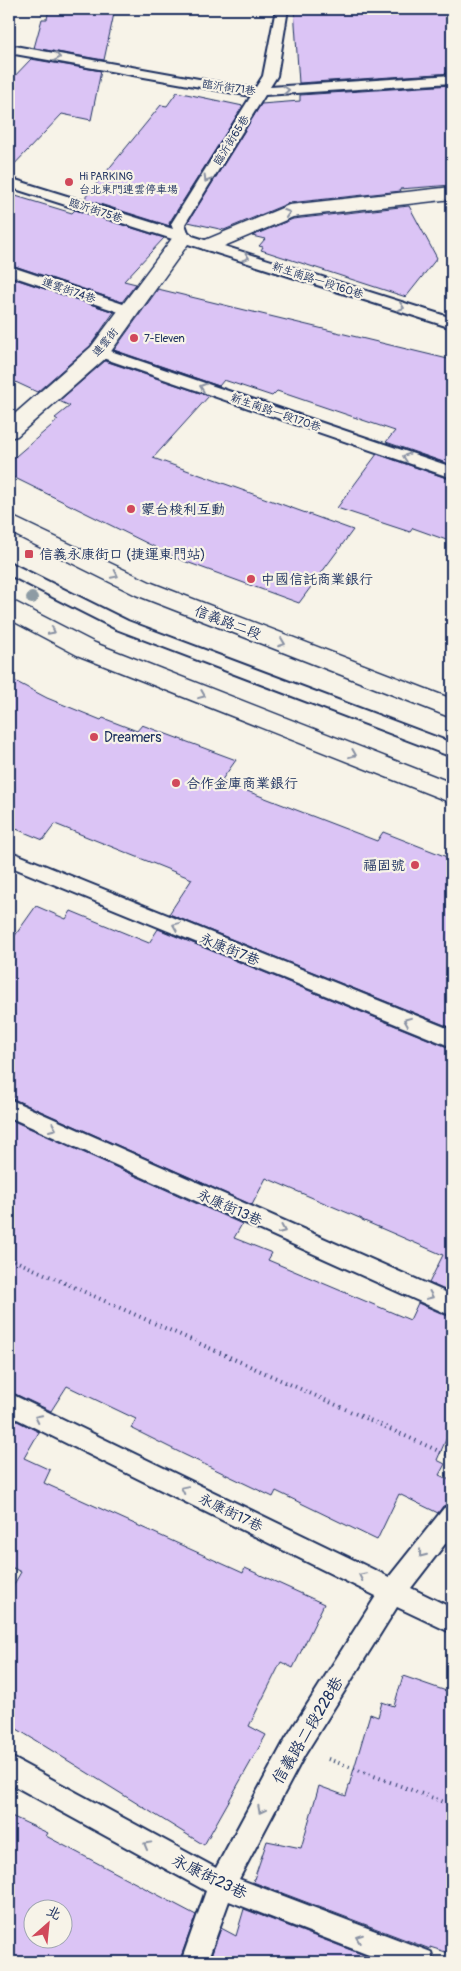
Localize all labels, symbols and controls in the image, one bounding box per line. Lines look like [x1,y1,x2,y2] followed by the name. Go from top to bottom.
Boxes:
[52,52,61,62] one-way arrow
[201,77,257,98] street label: 臨沂街71巷
[282,85,290,96] one-way arrow
[211,113,252,168] street label: 臨沂街65巷
[79,170,178,196] place label: Hi PARKING 台北東門連雲停車場
[204,173,213,182] one-way arrow
[63,176,75,188] marker: Hi PARKING 台北東門連雲停車場
[67,196,124,225] street label: 臨沂街75巷
[283,209,291,219] one-way arrow
[241,251,250,261] one-way arrow
[271,260,365,301] street label: 新生南路一段160巷
[40,275,98,306] street label: 連雲街74巷
[396,301,404,311] one-way arrow
[90,325,122,359] street label: 連雲街
[128,332,140,344] marker: 7-Eleven
[144,332,185,345] place label: 7-Eleven
[199,383,207,393] one-way arrow
[229,391,323,434] street label: 新生南路一段170巷
[402,453,411,463] one-way arrow
[141,501,225,518] place label: 蒙台梭利互動
[125,503,137,515] marker: 蒙台梭利互動
[39,546,205,563] place label: 信義永康街口 (捷運東門站)
[23,548,35,560] marker: 信義永康街口 (捷運東門站)
[110,569,119,579] one-way arrow
[261,571,373,588] place label: 中國信託商業銀行
[245,573,257,585] marker: 中國信託商業銀行
[192,602,264,643] street label: 信義路二段
[47,625,56,635] one-way arrow
[277,636,286,647] one-way arrow
[197,689,205,699] one-way arrow
[104,729,162,746] place label: Dreamers
[88,731,100,743] marker: Dreamers
[348,748,357,758] one-way arrow
[186,775,298,792] place label: 合作金庫商業銀行
[170,777,182,789] marker: 合作金庫商業銀行
[363,857,405,874] place label: 福固號
[409,859,421,871] marker: 福固號
[172,922,180,932] one-way arrow
[197,930,263,970] street label: 永康街7巷
[403,1016,412,1027] one-way arrow
[48,1121,57,1132] one-way arrow
[195,1186,266,1230] street label: 永康街13巷
[277,1223,286,1234] one-way arrow
[425,1289,434,1300] one-way arrow
[34,1414,43,1424] one-way arrow
[180,1485,189,1495] one-way arrow
[196,1490,266,1536] street label: 永康街17巷
[418,1549,427,1558] one-way arrow
[358,1572,367,1582] one-way arrow
[268,1673,348,1788] street label: 信義路二段228巷
[257,1805,267,1814] one-way arrow
[143,1841,152,1851] one-way arrow
[169,1850,251,1904] street label: 永康街23巷
[22,1898,72,1948] north arrow
[44,1902,64,1924] text: 北
[355,1934,364,1945] one-way arrow

